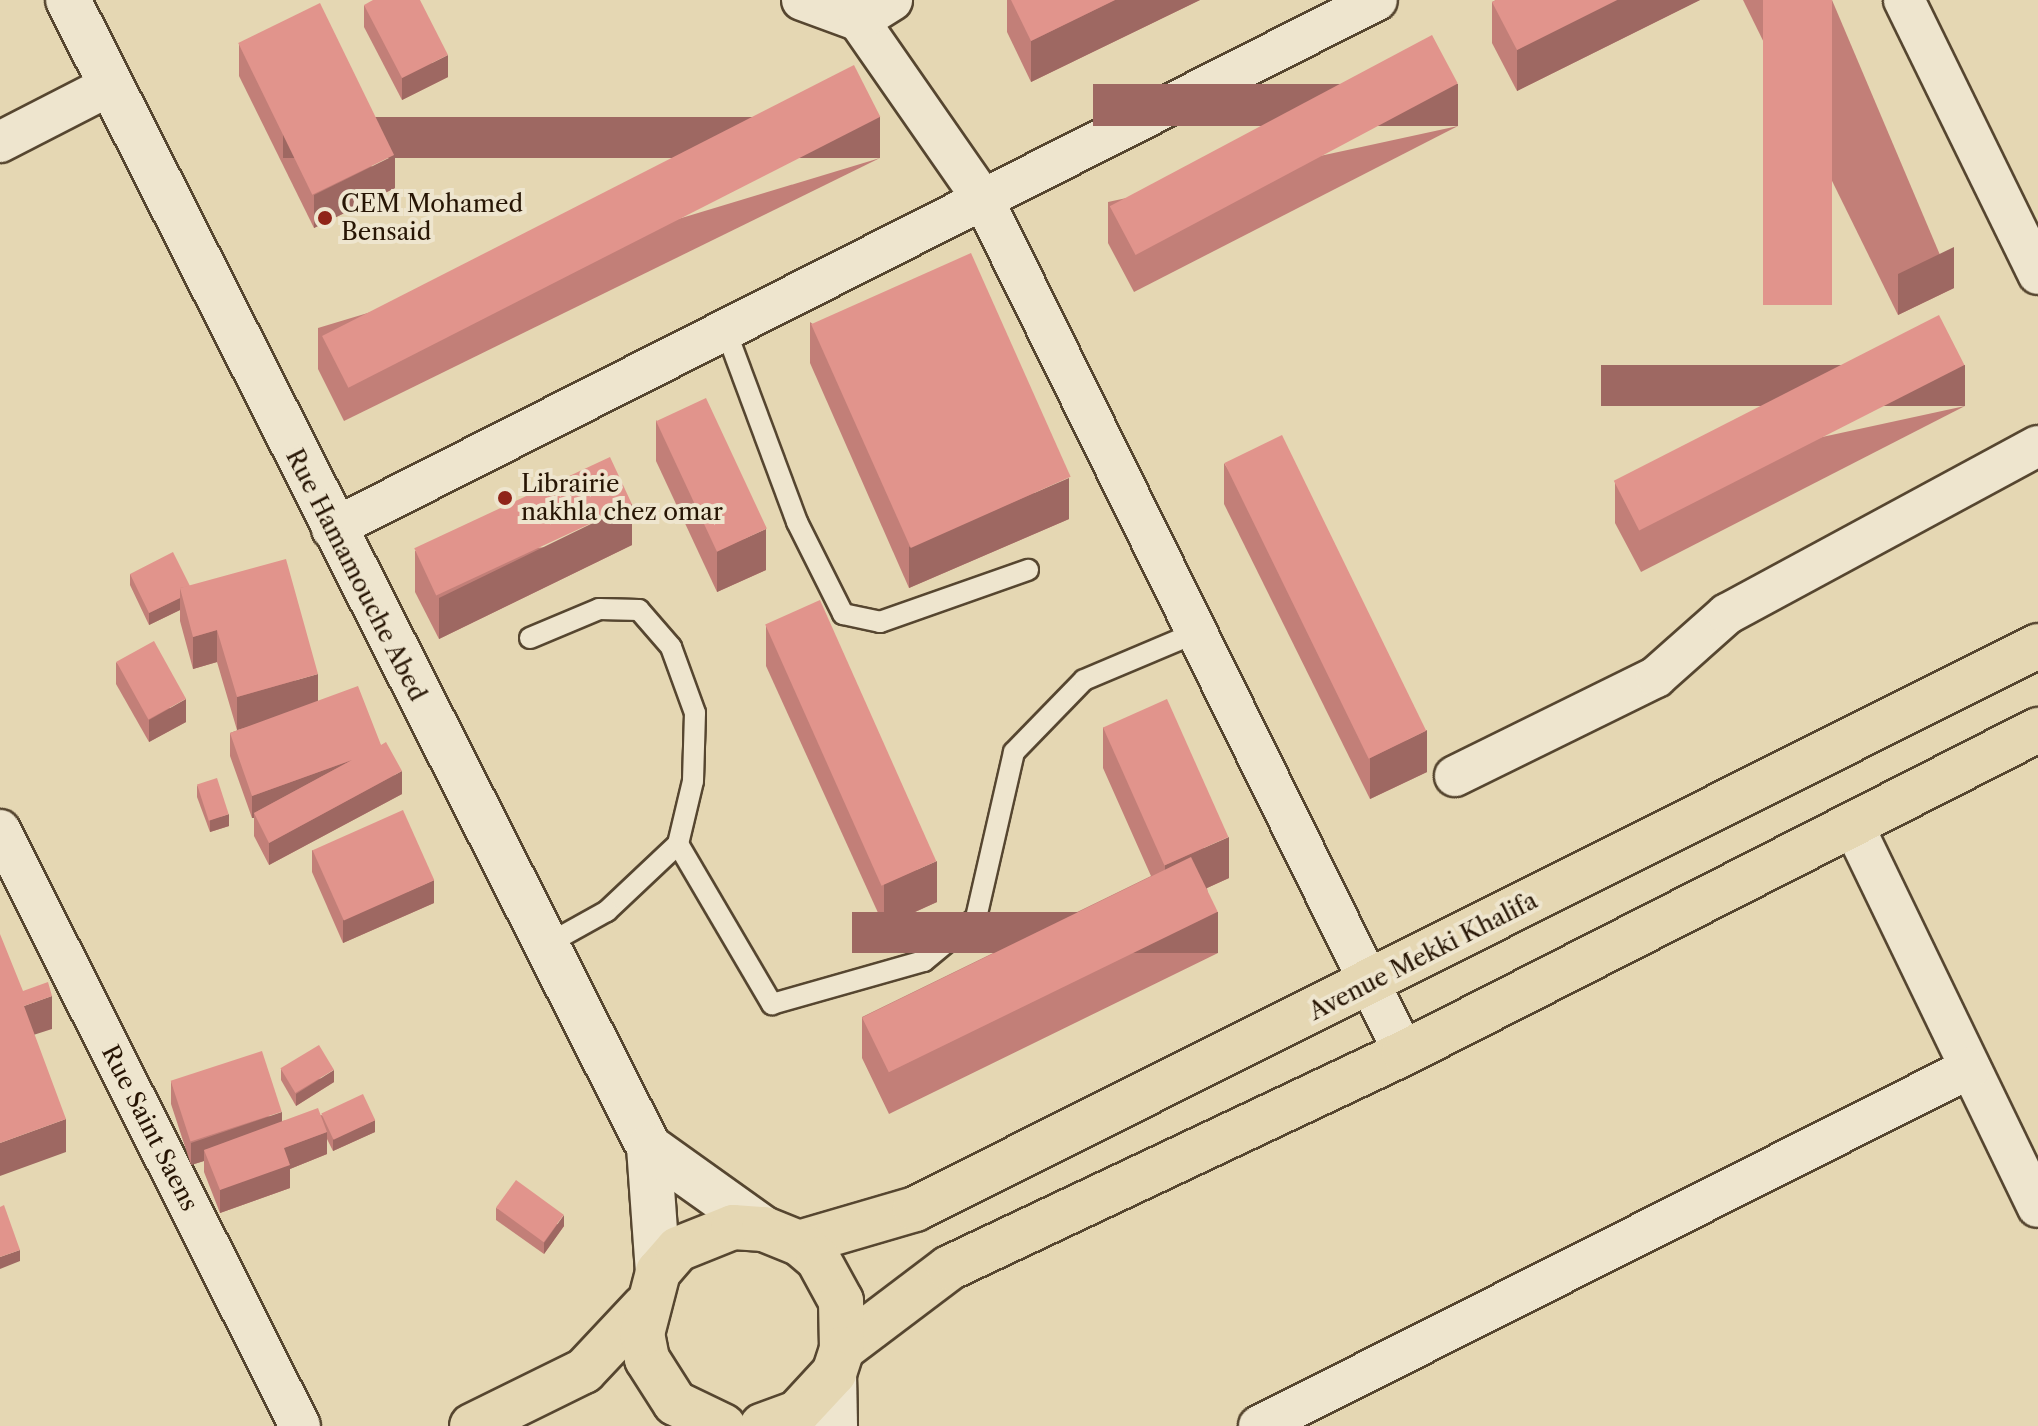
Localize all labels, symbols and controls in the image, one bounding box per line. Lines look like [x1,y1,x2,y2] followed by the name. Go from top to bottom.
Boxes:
[341,190,523,246] place label: CEM Mohamed Bensaid
[316,209,334,227] marker: CEM Mohamed Bensaid
[280,444,432,706] street label: Rue Hamamouche Abed
[521,470,723,526] place label: Librairie nakhla chez omar
[496,489,514,507] marker: Librairie nakhla chez omar
[1304,886,1542,1026] street label: Avenue Mekki Khalifa
[96,1040,204,1216] street label: Rue Saint Saens

